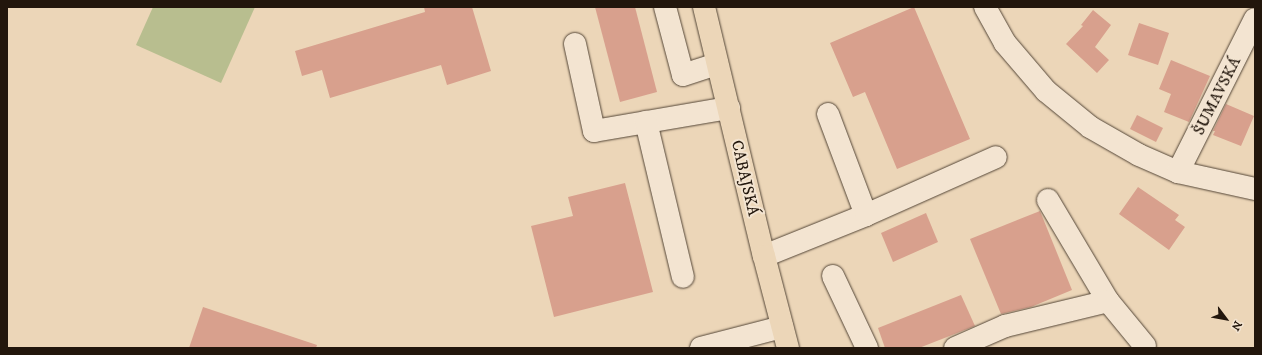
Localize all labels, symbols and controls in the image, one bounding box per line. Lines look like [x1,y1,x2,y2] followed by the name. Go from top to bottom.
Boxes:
[1189,54,1245,138] street label: ŠUMAVSKÁ
[727,138,763,218] street label: CABAJSKÁ
[1206,299,1246,339] north arrow
[1228,318,1245,333] text: N

